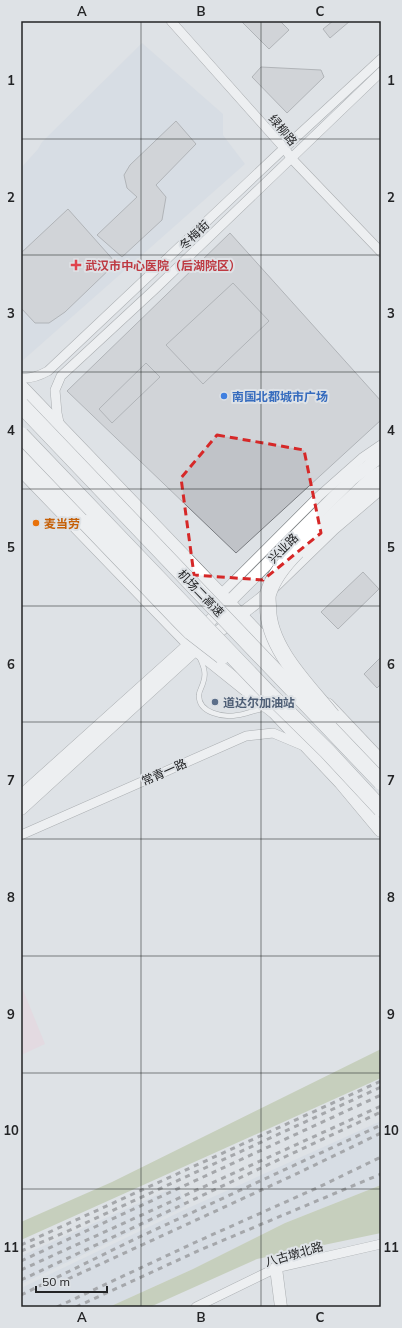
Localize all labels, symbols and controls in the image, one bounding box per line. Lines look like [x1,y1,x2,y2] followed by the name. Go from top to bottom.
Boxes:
[77,3,87,19] text: A
[197,3,206,19] text: B
[316,3,325,19] text: C
[7,72,15,88] text: 1
[387,72,395,88] text: 1
[266,111,300,149] street label: 绿柳路
[7,189,15,205] text: 2
[387,189,395,205] text: 2
[176,217,212,253] street label: 冬梅街
[85,258,241,273] place label: 武汉市中心医院（后湖院区）
[70,259,82,271] marker: 武汉市中心医院（后湖院区）
[7,305,15,321] text: 3
[387,305,395,321] text: 3
[232,389,328,404] place label: 南国北都城市广场
[219,391,229,401] marker: 南国北都城市广场
[7,422,15,438] text: 4
[387,422,395,438] text: 4
[44,516,80,531] place label: 麦当劳
[31,518,41,528] marker: 麦当劳
[265,530,301,566] street label: 兴业路
[7,539,15,555] text: 5
[387,539,395,555] text: 5
[175,566,227,620] street label: 机场二高速
[7,656,15,672] text: 6
[387,656,395,672] text: 6
[223,695,295,710] place label: 道达尔加油站
[210,697,220,707] marker: 道达尔加油站
[139,755,189,789] street label: 常青一路
[7,772,15,788] text: 7
[387,772,395,788] text: 7
[7,889,15,905] text: 8
[387,889,395,905] text: 8
[7,1006,15,1022] text: 9
[387,1006,395,1022] text: 9
[3,1122,19,1138] text: 10
[383,1122,399,1138] text: 10
[3,1239,19,1255] text: 11
[263,1239,325,1269] street label: 八古墩北路
[383,1239,399,1255] text: 11
[36,1268,107,1294] scale bar
[42,1274,70,1289] text: 50 m
[77,1309,87,1325] text: A
[197,1309,206,1325] text: B
[316,1309,325,1325] text: C

